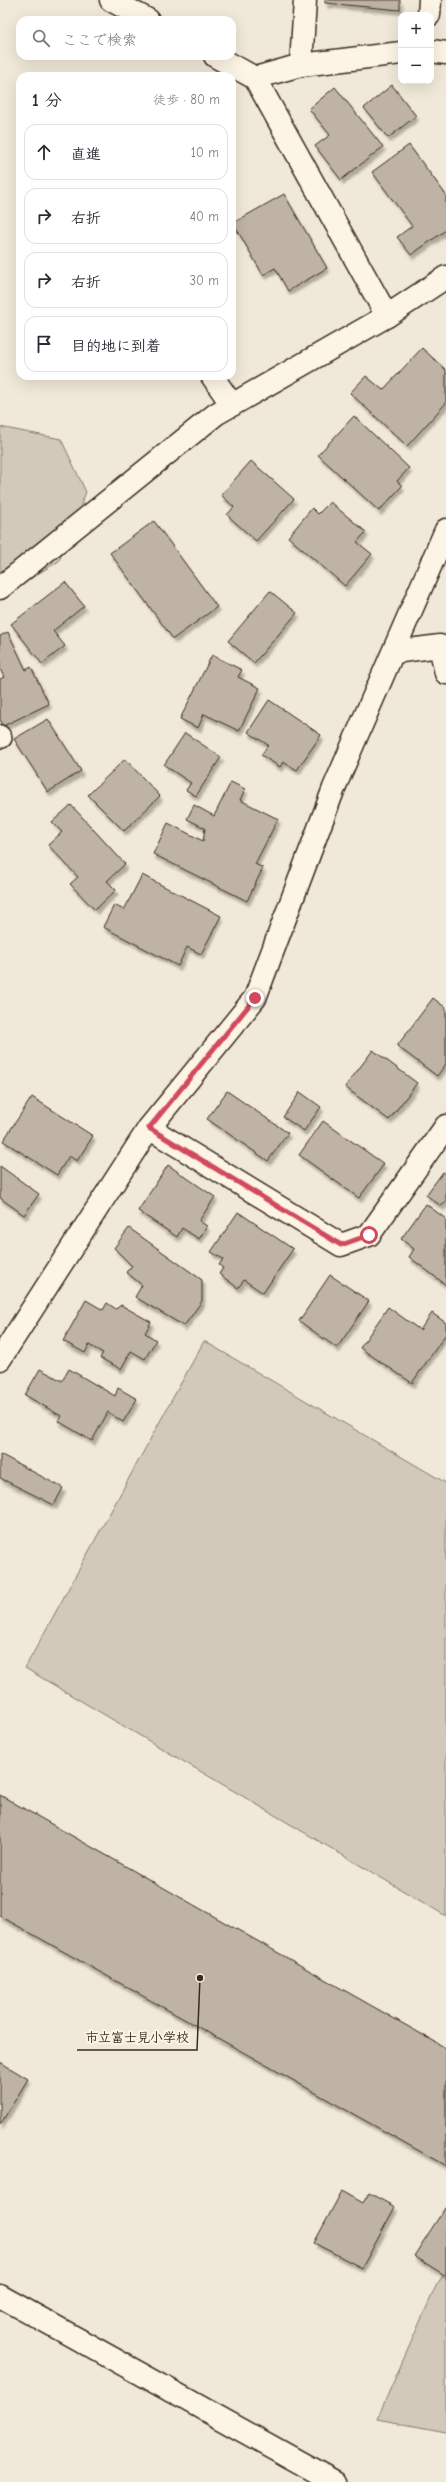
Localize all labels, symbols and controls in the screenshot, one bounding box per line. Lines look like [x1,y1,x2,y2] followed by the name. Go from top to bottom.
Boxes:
[398,12,434,84] map controls
[398,12,434,48] button: +
[16,16,236,60] search box
[30,27,52,49] icon: search
[62,31,137,49] text: ここで検索
[398,48,434,84] button: −
[32,91,62,110] text: 1 分
[153,92,220,107] text: 徒歩 · 80 m
[33,141,55,163] icon: ahead
[71,145,101,163] text: 直進
[191,145,219,160] text: 10 m
[33,205,55,227] icon: right
[71,209,101,227] text: 右折
[190,209,219,224] text: 40 m
[33,269,55,291] icon: right
[71,273,101,291] text: 右折
[189,273,219,288] text: 30 m
[33,333,55,355] icon: arrive
[71,337,161,355] text: 目的地に到着
[246,989,264,1007] route end
[360,1226,378,1244] route start
[77,2025,197,2050] callout: 市立富士見小学校
[85,2030,189,2045] text: 市立富士見小学校

